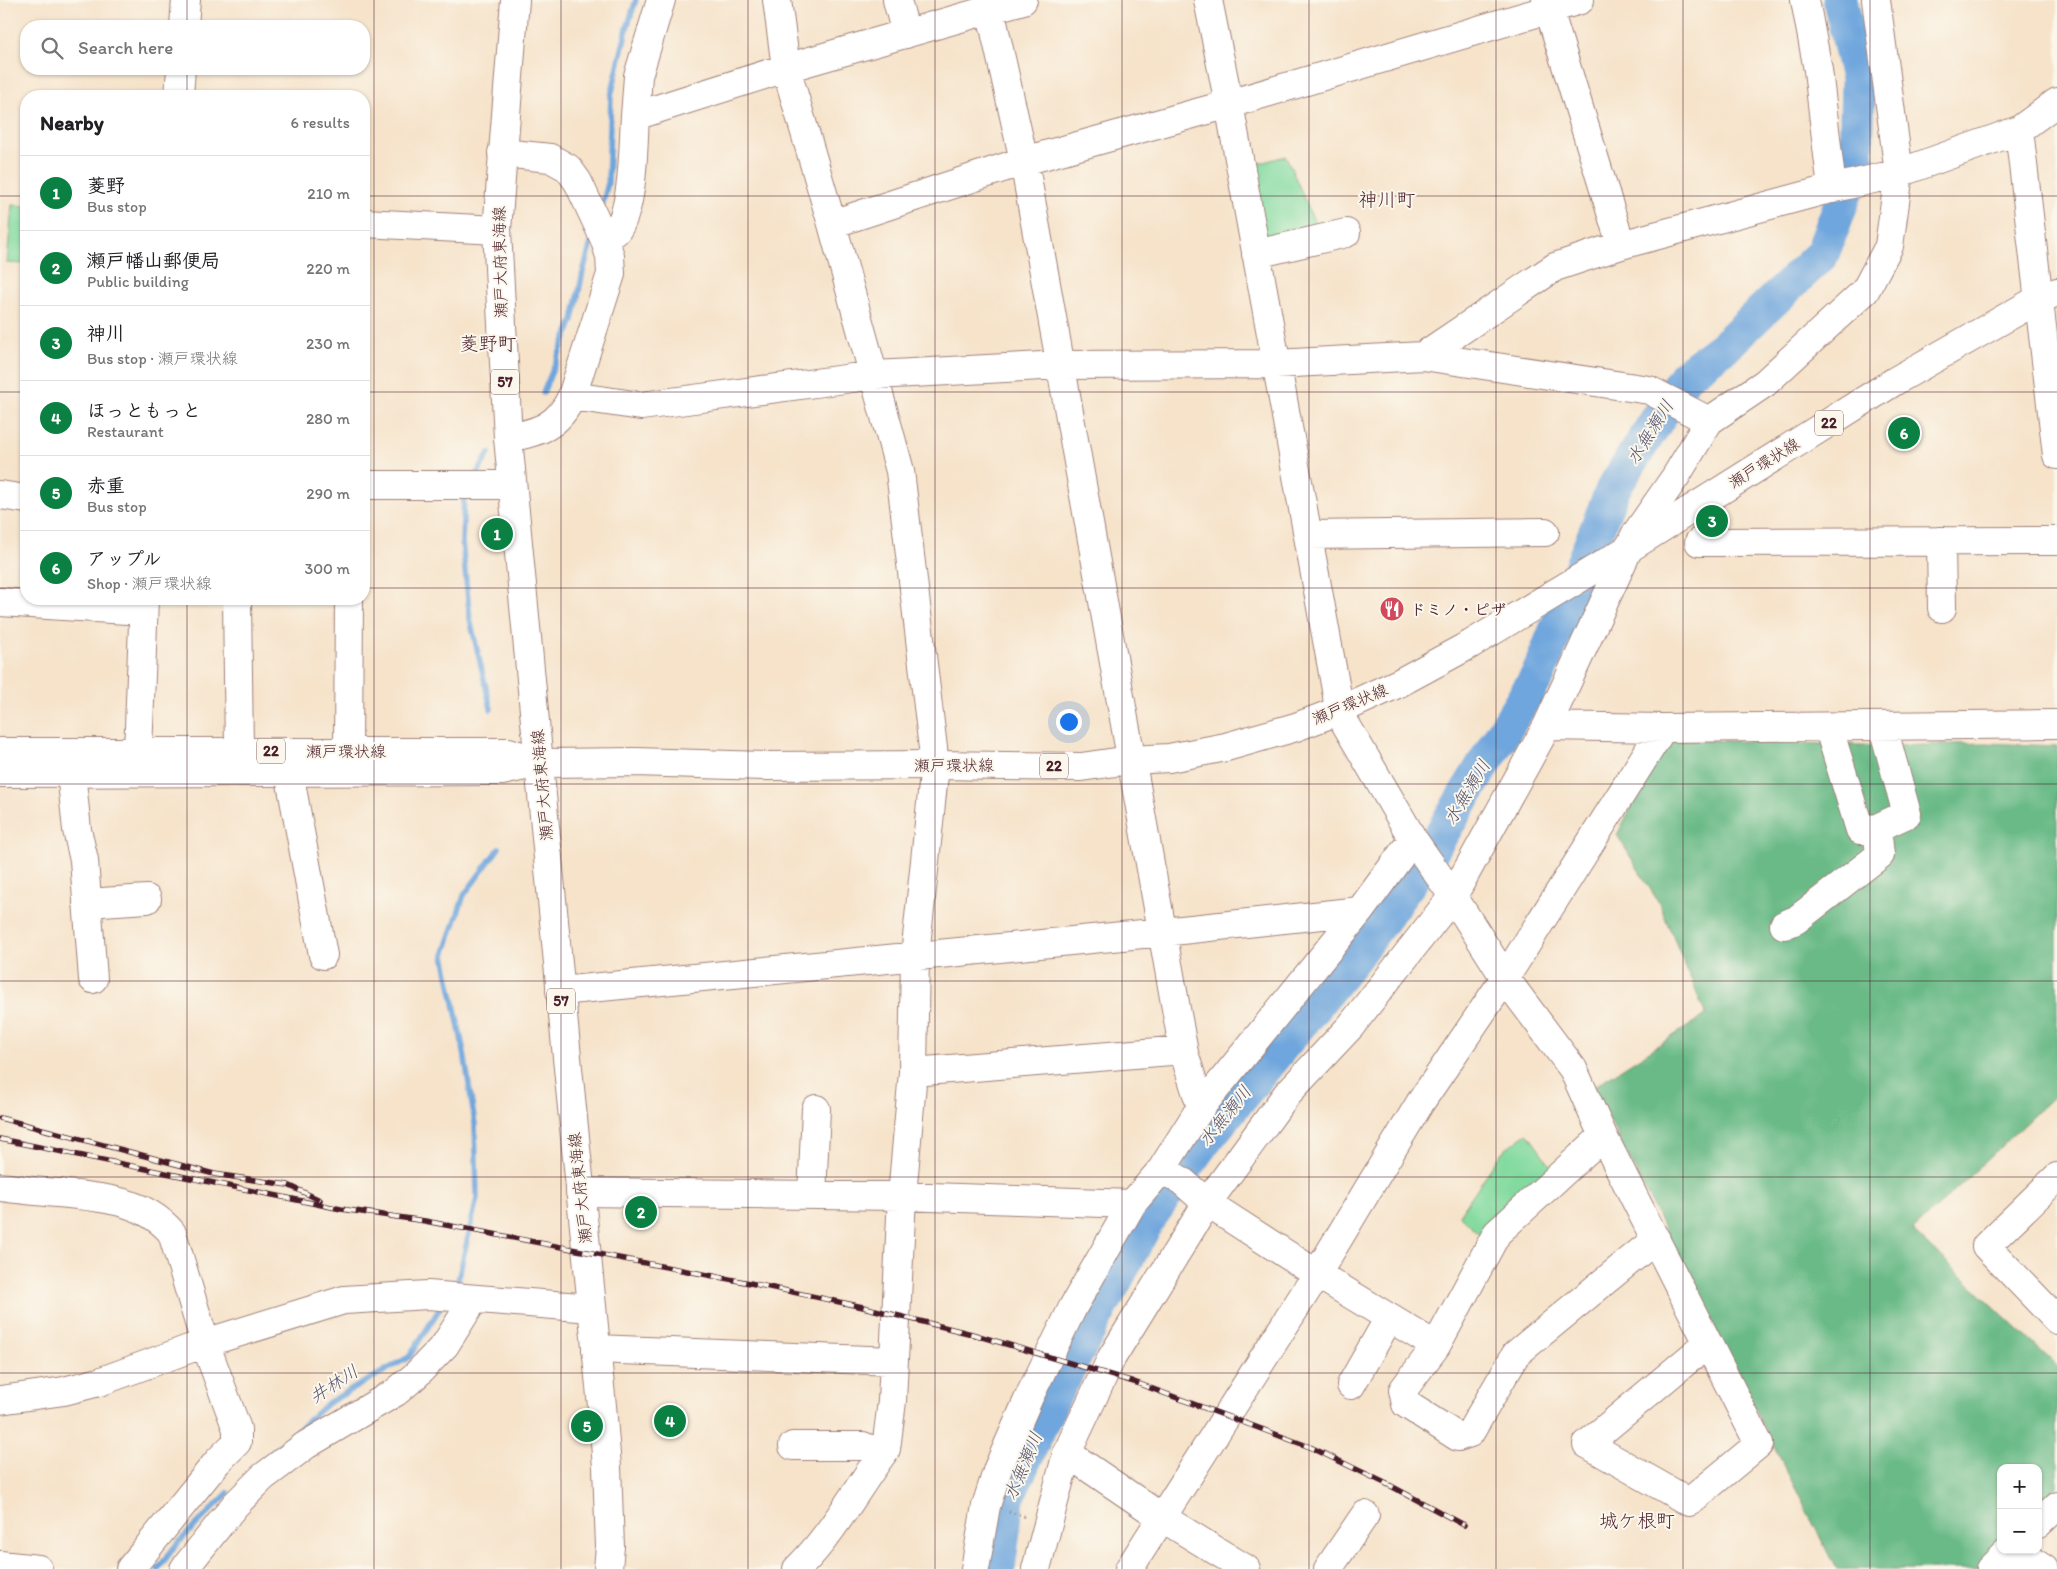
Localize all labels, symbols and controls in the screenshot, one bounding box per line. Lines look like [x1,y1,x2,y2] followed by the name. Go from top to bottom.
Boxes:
[20,20,370,75] search box
[38,34,66,62] icon: search
[78,36,173,59] text: Search here
[40,110,104,135] text: Nearby
[290,113,350,132] text: 6 results
[87,174,125,197] text: 菱野
[52,184,60,203] text: 1
[307,184,350,203] text: 210 m
[1358,188,1416,211] district label: 神川町
[87,197,147,216] text: Bus stop
[490,206,510,318] street label: 瀬戸大府東海線
[87,249,220,272] text: 瀬戸幡山郵便局
[52,259,60,278] text: 2
[306,259,350,278] text: 220 m
[87,272,189,291] text: Public building
[87,322,125,345] text: 神川
[459,332,517,355] district label: 菱野町
[52,334,60,353] text: 3
[306,334,350,353] text: 230 m
[87,349,238,368] text: Bus stop · 瀬戸環状線
[491,370,519,394] road number: 57
[1622,396,1678,468] water label: 水無瀬川
[87,399,201,422] text: ほっともっと
[51,409,61,428] text: 4
[306,409,350,428] text: 280 m
[1815,410,1843,436] road number: 22
[1888,414,1920,452] pin: 6
[87,422,164,441] text: Restaurant
[1725,434,1803,492] street label: 瀬戸環状線
[87,474,125,497] text: 赤重
[52,484,60,503] text: 5
[306,484,350,503] text: 290 m
[87,497,147,516] text: Bus stop
[1696,502,1728,540] pin: 3
[481,515,513,553] pin: 1
[87,547,162,570] text: アップル
[52,559,60,578] text: 6
[305,559,350,578] text: 300 m
[87,574,212,593] text: Shop · 瀬戸環状線
[1379,596,1405,622] restaurant icon: ドミノ・ピザ
[1410,600,1506,619] place label: ドミノ・ピザ
[1309,680,1391,728] street label: 瀬戸環状線
[1056,709,1082,735] your location
[528,728,556,842] street label: 瀬戸大府東海線
[257,738,285,764] road number: 22
[306,742,386,761] street label: 瀬戸環状線
[1040,754,1068,778] road number: 22
[1439,755,1495,829] water label: 水無瀬川
[914,756,994,775] street label: 瀬戸環状線
[547,988,575,1014] road number: 57
[1194,1081,1256,1151] water label: 水無瀬川
[565,1131,595,1245] street label: 瀬戸大府東海線
[625,1193,657,1231] pin: 2
[305,1360,363,1408] water label: 井林川
[654,1402,686,1440] pin: 4
[571,1407,603,1445] pin: 5
[999,1429,1047,1503] water label: 水無瀬川
[1997,1464,2042,1554] map controls
[1997,1464,2042,1509] button: +
[1599,1509,1675,1532] district label: 城ケ根町
[1997,1509,2042,1554] button: −

